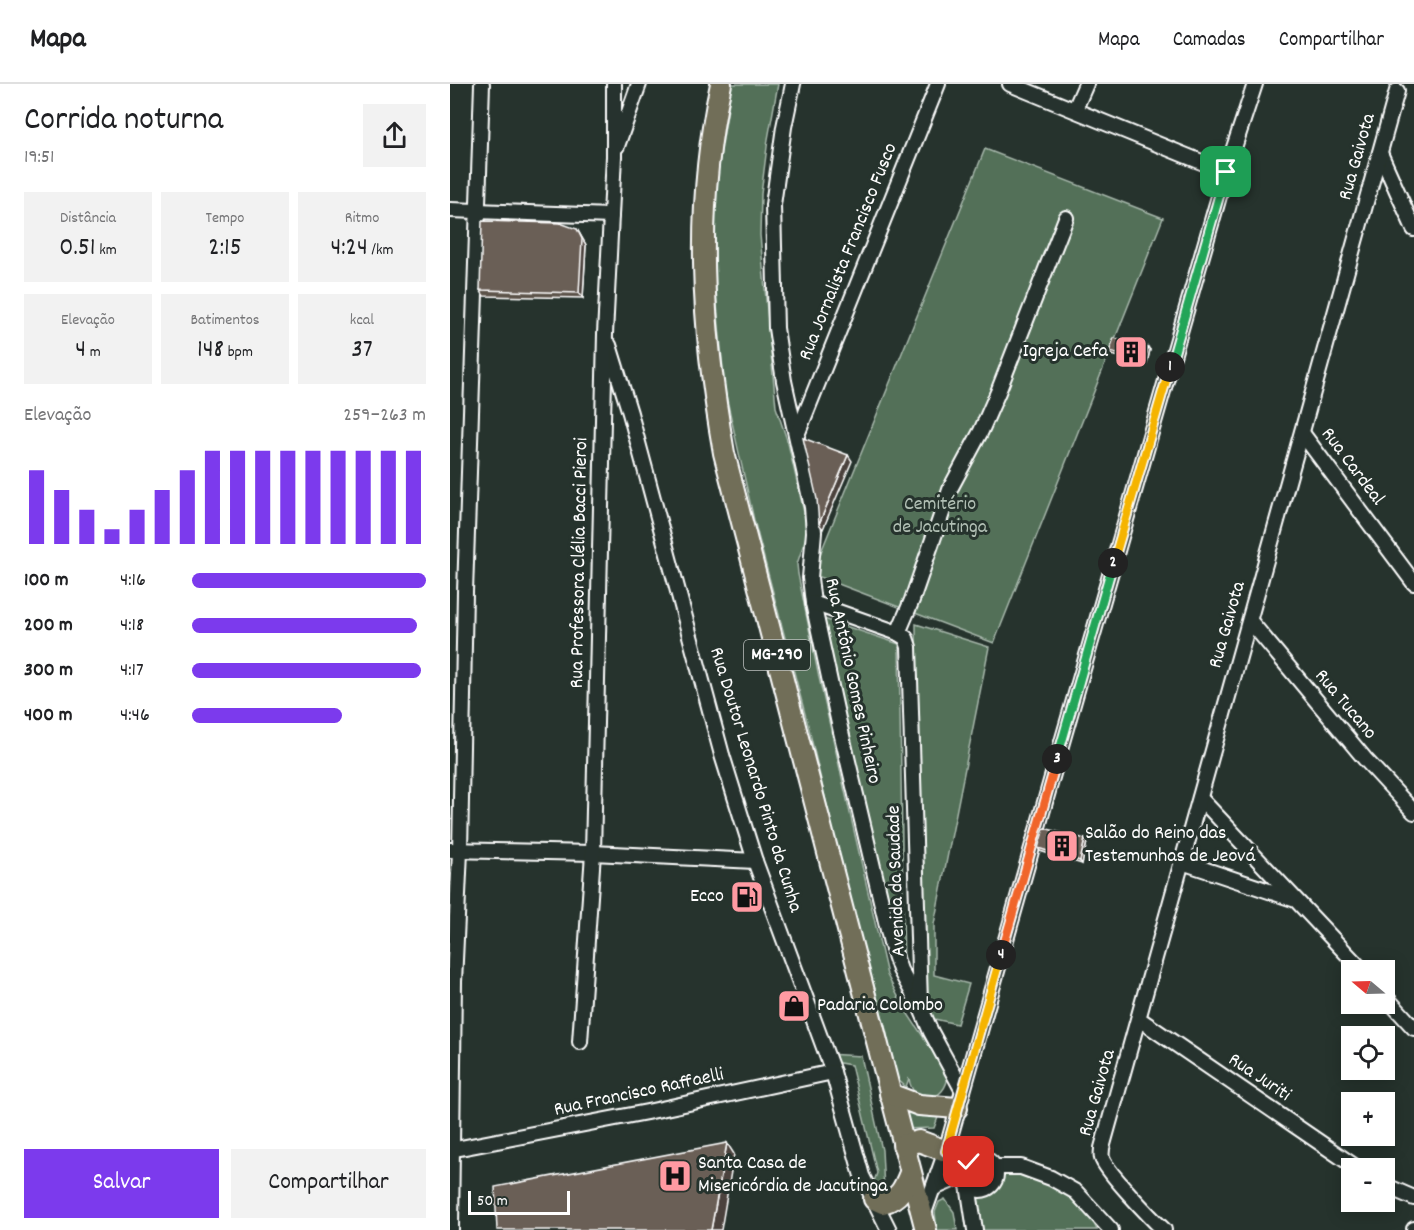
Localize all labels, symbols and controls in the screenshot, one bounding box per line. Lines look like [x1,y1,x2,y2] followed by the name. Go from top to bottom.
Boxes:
[30,21,86,61] text: Mapa
[1098,26,1140,56] text: Mapa
[1173,26,1246,56] text: Camadas
[1279,26,1384,56] text: Compartilhar
[24,98,223,145] text: Corrida noturna
[363,104,426,167] button: share
[1332,110,1384,204] street label: Rua Gaivota
[793,139,906,365] street label: Rua Jornalista Francisco Fusco
[24,144,55,172] text: 19:51
[1200,146,1251,197] pin
[1209,155,1242,188] icon: arrive
[60,207,116,230] text: Distância
[206,207,244,230] text: Tempo
[345,207,379,230] text: Ritmo
[59,230,96,267] text: 0.51
[208,230,242,267] text: 2:15
[330,230,368,267] text: 4:24
[96,239,117,262] text: km
[368,239,394,262] text: /km
[61,309,115,332] text: Elevação
[190,309,260,332] text: Batimentos
[350,309,374,332] text: kcal
[75,332,86,369] text: 4
[197,332,224,369] text: 148
[351,332,373,369] text: 37
[1113,334,1149,370] building icon: Igreja Cefa
[1023,338,1109,366] place label: Igreja Cefa
[86,341,101,364] text: m
[224,341,253,364] text: bpm
[1155,352,1185,382] pin: 1
[1168,355,1172,378] text: 1
[24,402,91,430] text: Elevação
[343,402,426,430] text: 259–263 m
[1313,422,1391,512] street label: Rua Cardeal
[564,437,596,689] street label: Rua Professora Clélia Bacci Pieroi
[893,491,988,542] park label: Cemitério de Jacutinga
[1098,548,1128,578] pin: 2
[1110,551,1117,574] text: 2
[24,567,69,595] text: 100 m
[120,567,146,595] text: 4:16
[817,576,888,787] street label: Rua Antônio Gomes Pinheiro
[1202,578,1254,672] street label: Rua Gaivota
[24,612,73,640] text: 200 m
[120,612,144,640] text: 4:18
[744,640,810,670] road number: MG-290
[701,644,809,916] street label: Rua Doutor Leonardo Pinto da Cunha
[24,657,73,685] text: 300 m
[120,657,144,685] text: 4:17
[1307,664,1383,746] street label: Rua Tucano
[24,702,72,730] text: 400 m
[120,702,150,730] text: 4:46
[1042,744,1072,774] pin: 3
[1053,747,1061,770] text: 3
[880,805,914,957] street label: Avenida da Saudade
[1085,820,1256,871] place label: Salão do Reino das Testemunhas de Jeová
[1044,828,1080,864] building icon: Salão do Reino das Testemunhas de Jeová
[729,879,765,915] fuel station icon: Ecco
[690,883,724,911] place label: Ecco
[986,940,1016,970] pin: 4
[998,943,1004,966] text: 4
[1341,960,1395,1014] north arrow
[1341,960,1395,1212] map controls
[776,988,812,1024] shop icon: Padaria Colombo
[817,992,943,1020] place label: Padaria Colombo
[1341,1026,1395,1080] button: locate
[1072,1046,1124,1140] street label: Rua Gaivota
[1222,1047,1296,1109] street label: Rua Juriti
[552,1061,727,1125] street label: Rua Francisco Raffaelli
[1341,1092,1395,1146] button: +
[943,1136,994,1187] pin
[952,1145,985,1178] icon: check
[24,1149,219,1218] button: Salvar
[231,1149,426,1218] button: Compartilhar
[698,1150,888,1201] place label: Santa Casa de Misericórdia de Jacutinga
[657,1158,693,1194] hospital icon: Santa Casa de Misericórdia de Jacutinga
[1341,1158,1395,1212] button: −
[468,1188,570,1216] scale bar
[477,1190,508,1213] text: 50 m

